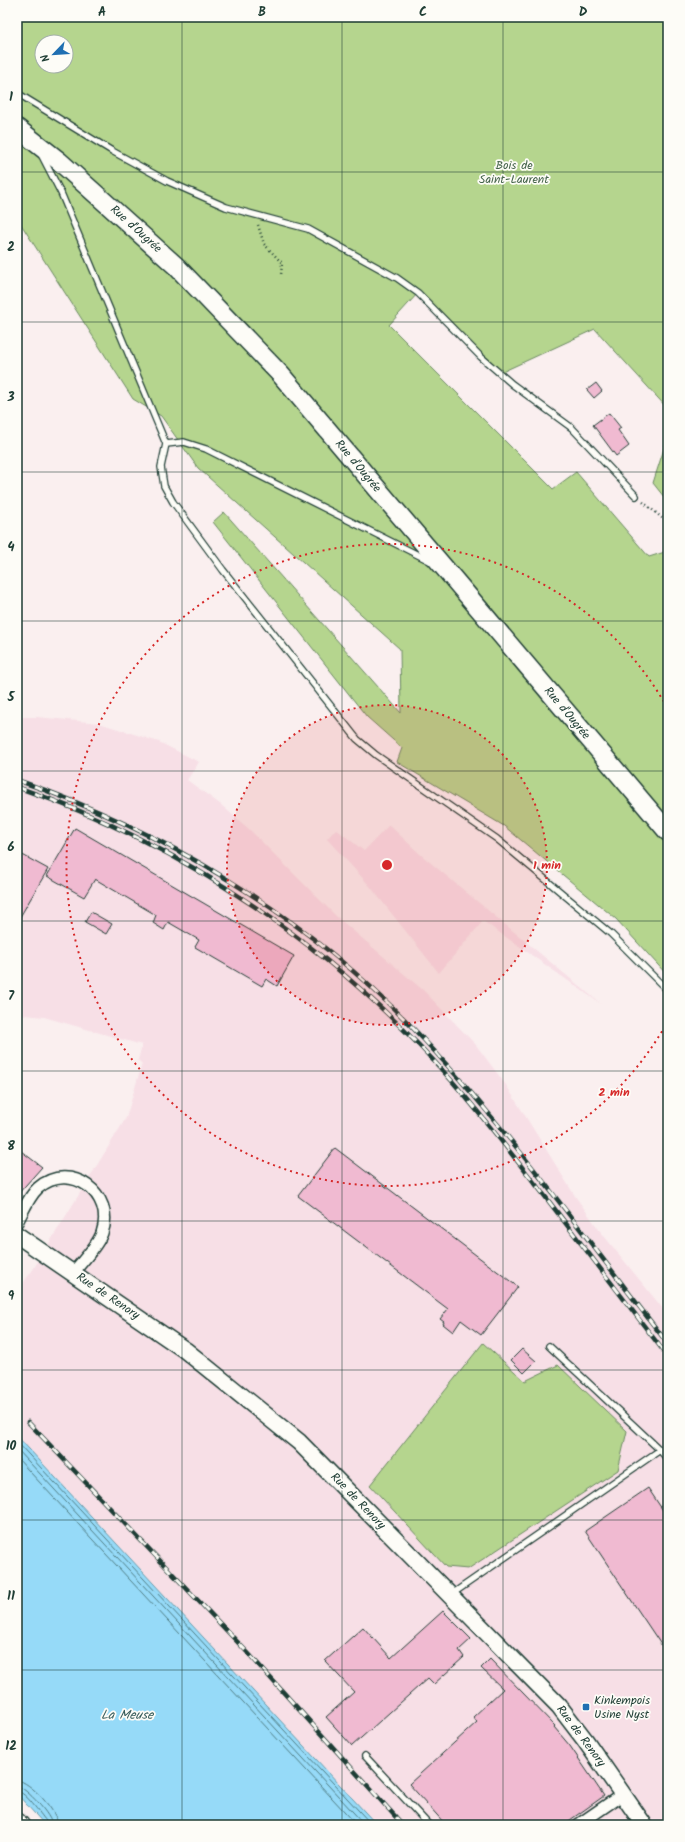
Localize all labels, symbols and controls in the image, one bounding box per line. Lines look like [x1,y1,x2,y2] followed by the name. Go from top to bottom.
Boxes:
[98,2,106,23] text: A
[258,2,266,23] text: B
[419,2,427,23] text: C
[579,2,588,23] text: D
[34,34,74,74] north arrow
[36,51,55,65] text: N
[9,87,13,108] text: 1
[479,156,549,189] park label: Bois de Saint-Laurent
[106,200,167,258] street label: Rue d'Ougrée
[7,237,15,258] text: 2
[6,387,15,408] text: 3
[330,435,386,497] street label: Rue d'Ougrée
[7,537,15,558] text: 4
[539,682,595,744] street label: Rue d'Ougrée
[7,687,16,708] text: 5
[7,837,15,858] text: 6
[533,856,561,875] text: 1 min
[380,858,394,872] centre of rings
[8,986,15,1007] text: 7
[598,1083,630,1102] text: 2 min
[7,1136,15,1157] text: 8
[72,1268,144,1324] street label: Rue de Renory
[8,1286,15,1307] text: 9
[6,1436,17,1457] text: 10
[326,1468,390,1534] street label: Rue de Renory
[7,1586,15,1607] text: 11
[594,1691,650,1724] place label: Kinkempois Usine Nyst
[551,1701,611,1771] street label: Rue de Renory
[581,1702,591,1712] marker: Kinkempois Usine Nyst
[101,1705,154,1726] water label: La Meuse
[5,1736,17,1757] text: 12

